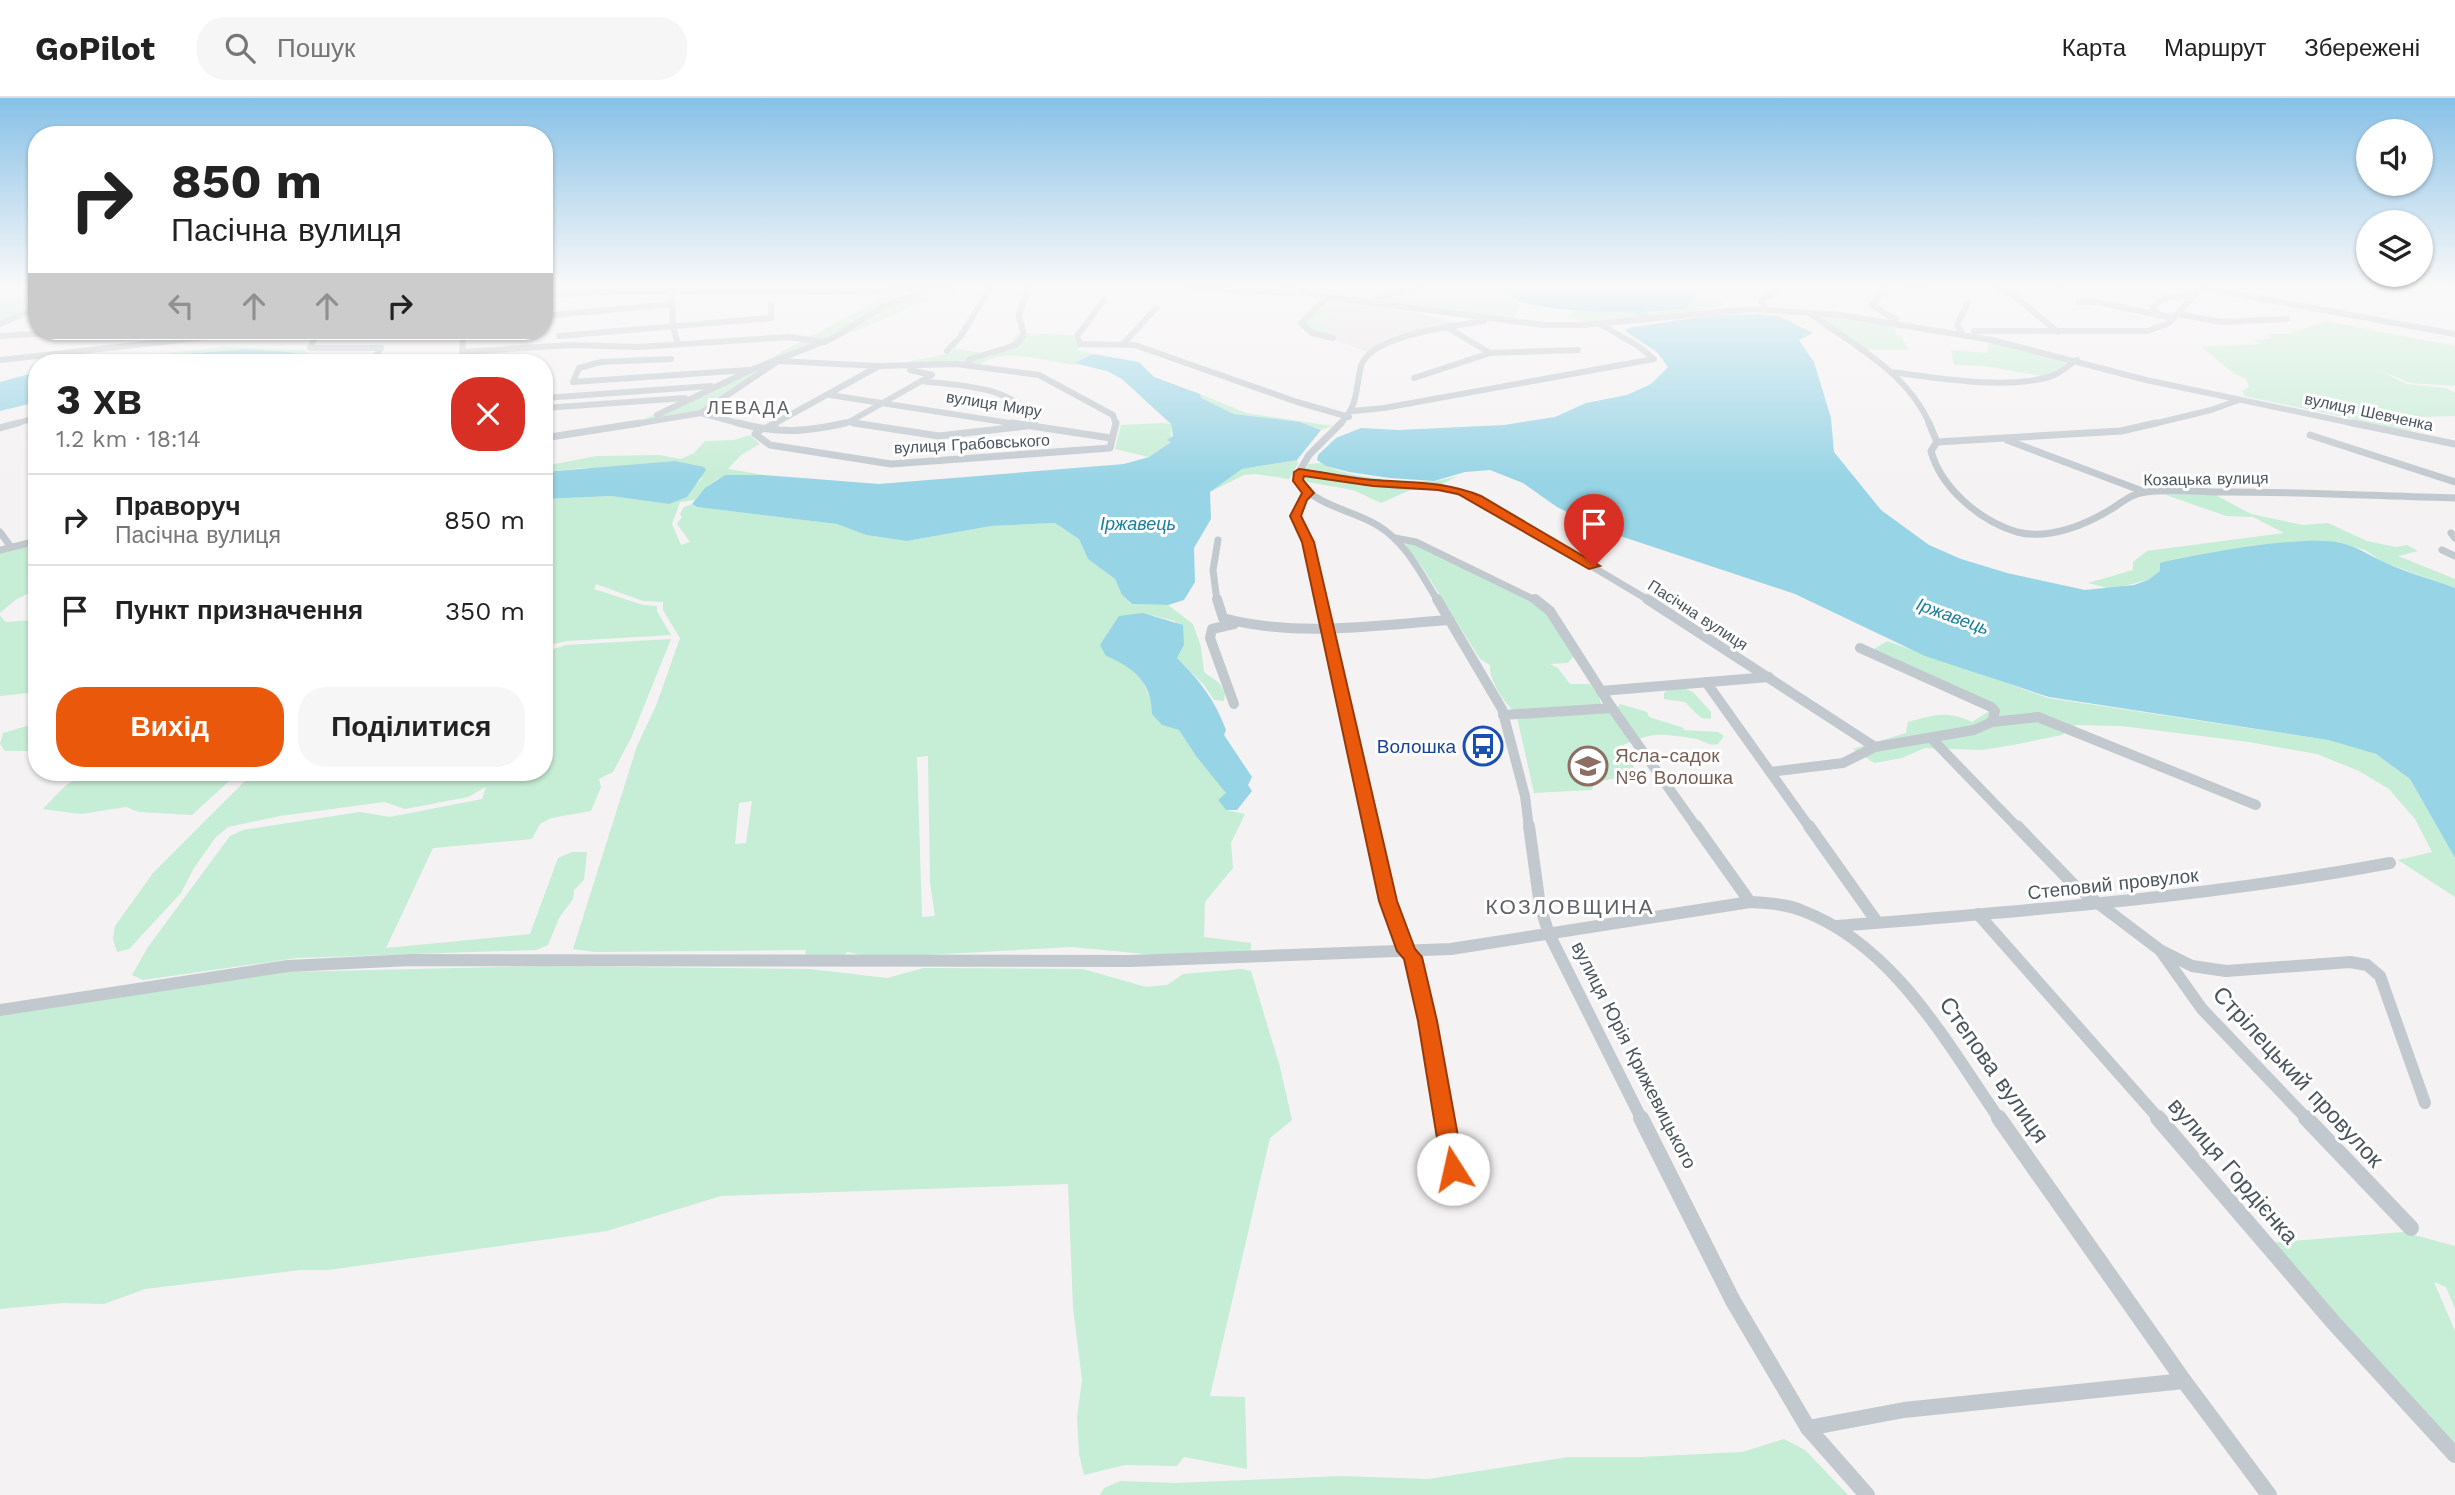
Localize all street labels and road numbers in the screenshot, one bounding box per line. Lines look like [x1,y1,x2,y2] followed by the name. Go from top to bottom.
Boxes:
[945,387,1043,421] street label: вулиця Миру
[2303,389,2435,435] street label: вулиця Шевченка
[894,430,1051,458] street label: вулиця Грабовського
[2143,468,2269,490] street label: Козацька вулиця
[1644,576,1752,654] street label: Пасічна вулиця
[2026,864,2200,904] street label: Степовий провулок
[1567,937,1701,1173] street label: вулиця Юрія Крижевицького
[2207,981,2389,1174] street label: Стрілецький провулок
[1934,992,2054,1148] street label: Степова вулиця
[2162,1092,2304,1250] street label: вулиця Гордієнка

